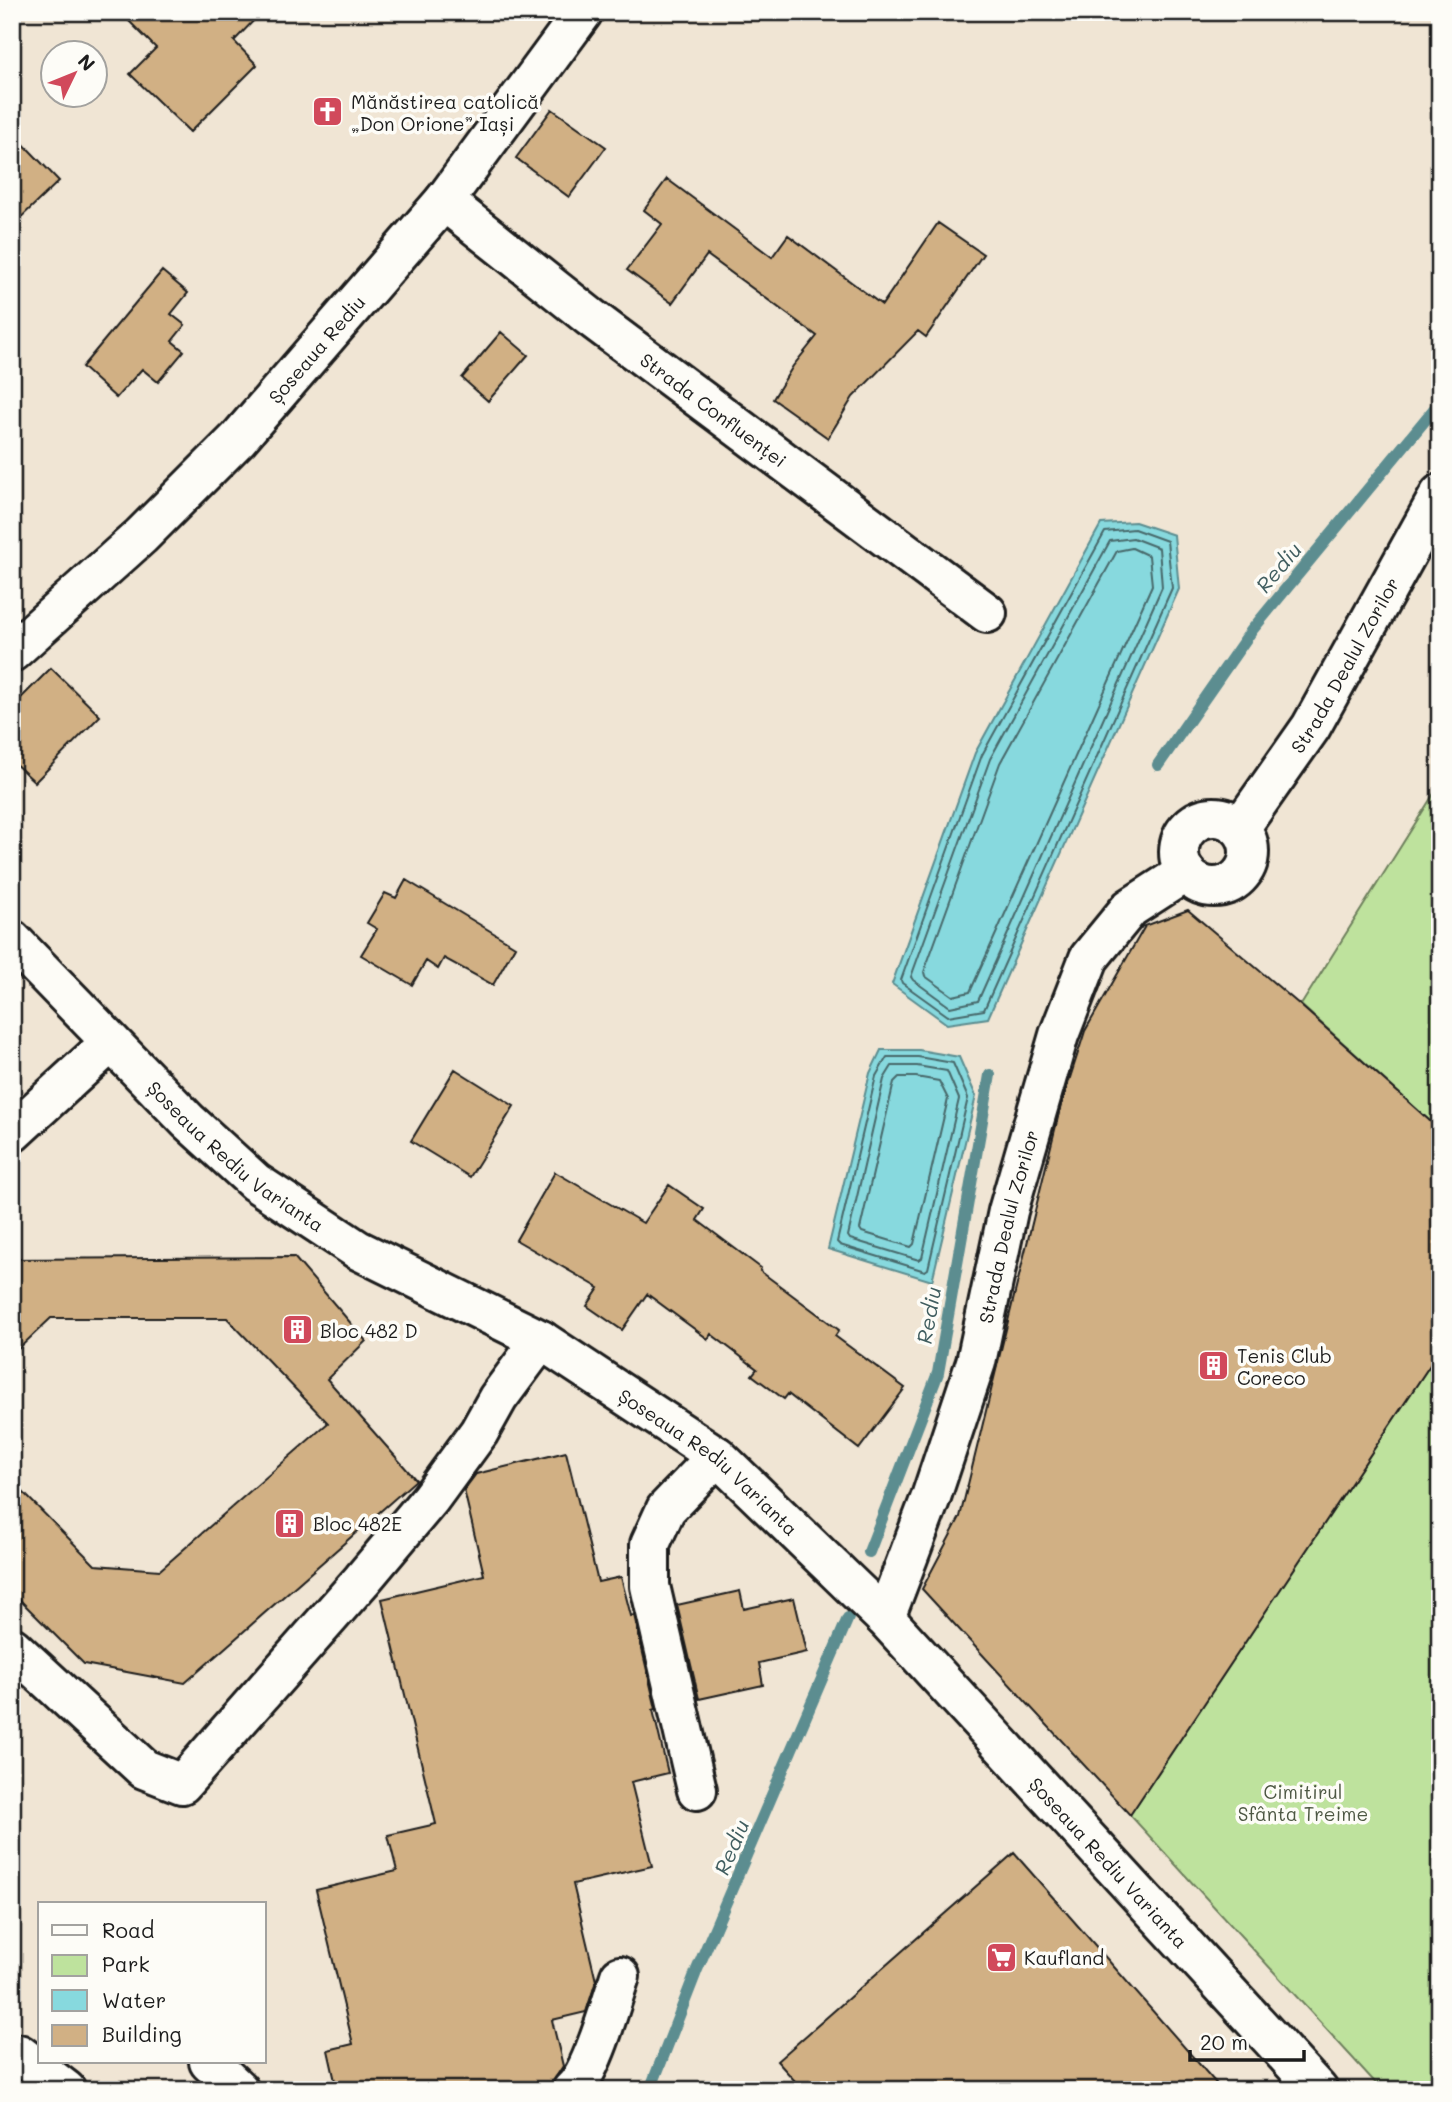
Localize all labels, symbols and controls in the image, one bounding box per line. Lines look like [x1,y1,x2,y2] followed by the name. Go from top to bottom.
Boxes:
[38,38,108,108] north arrow
[73,48,101,76] text: N
[351,89,539,137] place label: Mănăstirea catolică „Don Orione” Iași
[311,95,345,129] church icon: Mănăstirea catolică „Don Orione” Iași
[262,289,370,409] street label: Șoseaua Rediu
[636,347,792,472] street label: Strada Confluenței
[1249,536,1307,598] water label: Rediu
[1284,573,1404,758] street label: Strada Dealul Zorilor
[142,1075,329,1237] street label: Șoseaua Rediu Varianta
[972,1127,1043,1325] street label: Strada Dealul Zorilor
[910,1284,946,1346] water label: Rediu
[280,1313,314,1347] building icon: Bloc 482 D
[320,1318,417,1343] place label: Bloc 482 D
[1237,1343,1332,1390] place label: Tenis Club Coreco
[1197,1349,1231,1383] building icon: Tenis Club Coreco
[614,1382,804,1540] street label: Șoseaua Rediu Varianta
[273,1506,307,1540] building icon: Bloc 482E
[313,1511,402,1536] place label: Bloc 482E
[1024,1771,1194,1953] street label: Șoseaua Rediu Varianta
[1238,1779,1368,1826] park label: Cimitirul Sfânta Treime
[707,1815,755,1879] water label: Rediu
[38,1902,266,2064] legend
[102,1916,154,1943] text: Road
[984,1940,1018,1974] supermarket icon: Kaufland
[1024,1945,1104,1970] place label: Kaufland
[102,1950,150,1977] text: Park
[102,1986,166,2013] text: Water
[1190,2018,1303,2062] scale bar
[102,2020,182,2047] text: Building
[1200,2028,1248,2055] text: 20 m

